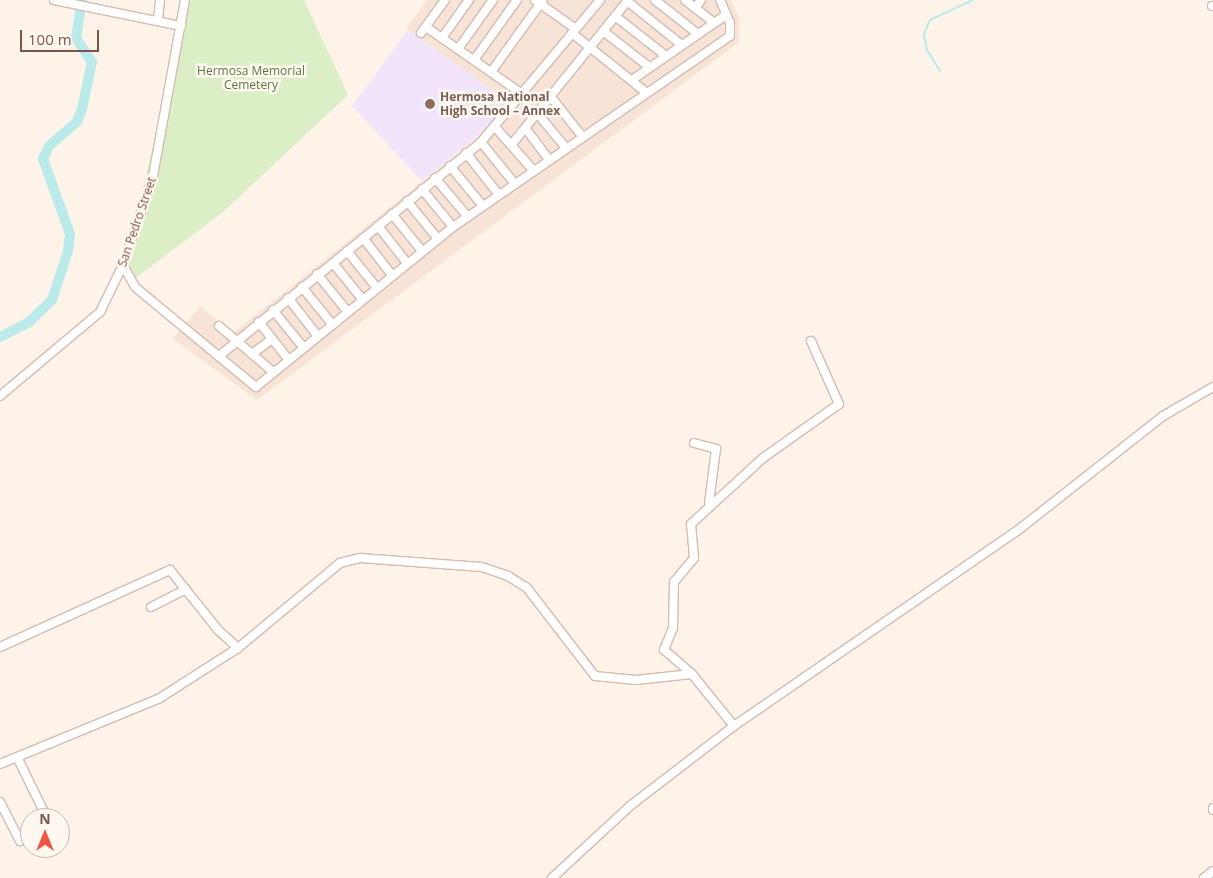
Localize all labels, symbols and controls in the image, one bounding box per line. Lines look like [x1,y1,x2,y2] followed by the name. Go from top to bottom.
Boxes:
[22,20,101,52] scale bar
[28,29,72,49] text: 100 m
[197,64,305,92] park label: Hermosa Memorial Cemetery
[440,90,560,118] place label: Hermosa National High School – Annex
[424,98,436,110] marker: Hermosa National High School – Annex
[115,175,159,269] street label: San Pedro Street
[20,808,70,858] north arrow
[39,809,51,828] text: N

